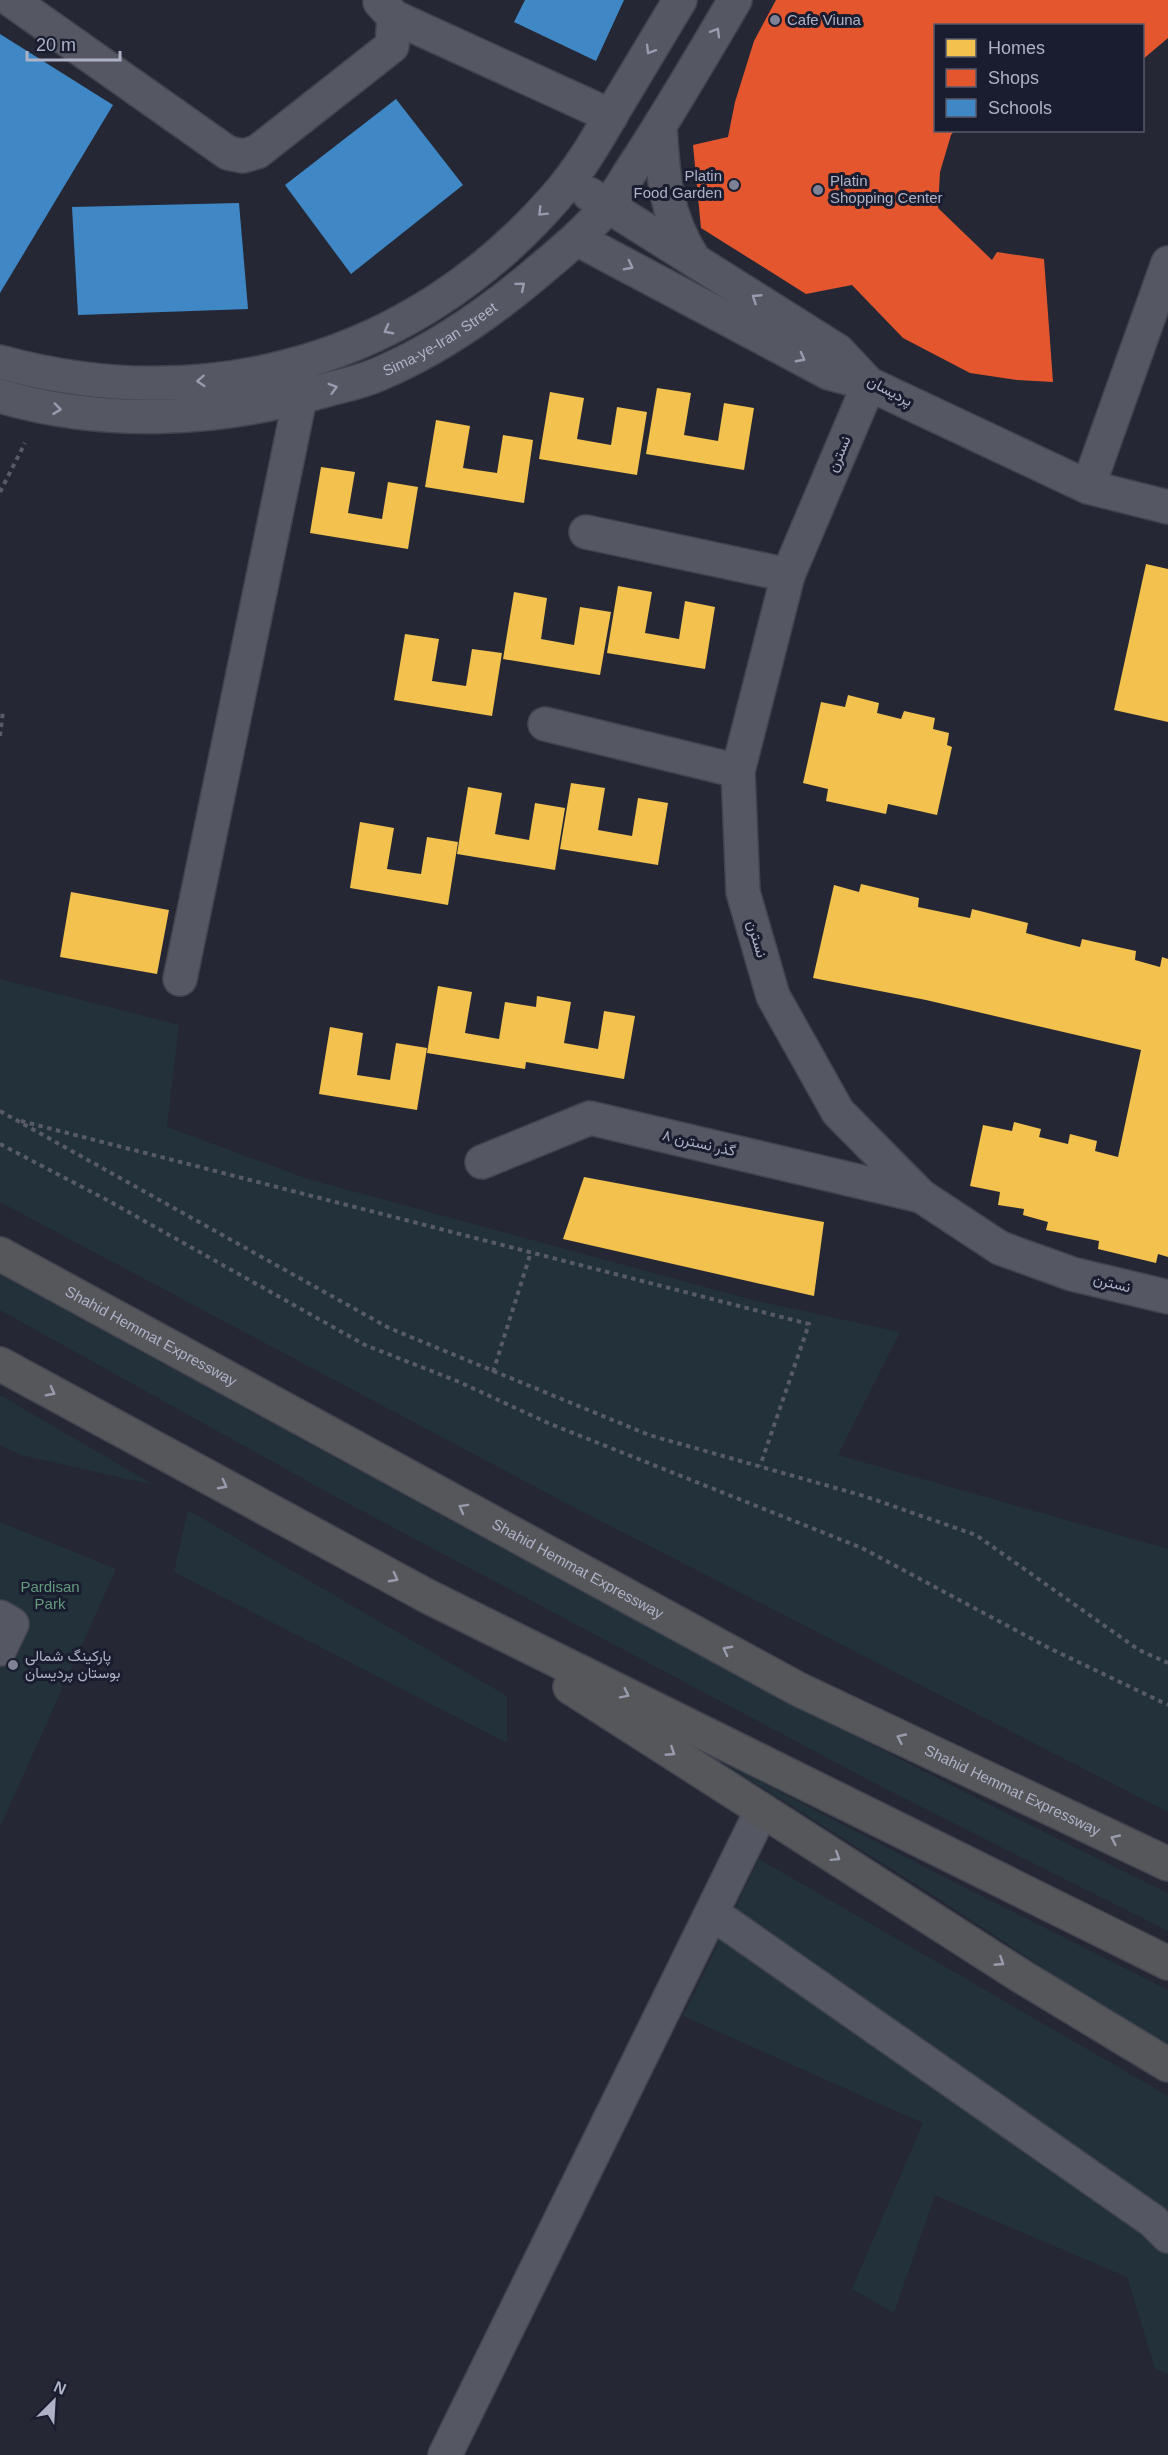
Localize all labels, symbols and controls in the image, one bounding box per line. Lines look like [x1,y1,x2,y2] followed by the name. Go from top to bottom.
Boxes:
[787,11,862,28] place label: Cafe Viuna
[768,13,782,27] marker: Cafe Viuna
[27,24,120,62] scale bar
[934,24,1144,132] legend
[708,28,720,38] one-way arrow
[36,35,76,55] text: 20 m
[988,38,1045,58] text: Homes
[646,44,657,54] one-way arrow
[988,68,1039,88] text: Shops
[988,98,1052,118] text: Schools
[634,167,722,201] place label: Platin Food Garden
[830,172,943,206] place label: Platin Shopping Center
[727,178,741,192] marker: Platin Food Garden
[811,183,825,197] marker: Platin Shopping Center
[538,204,549,215] one-way arrow
[622,259,633,270] one-way arrow
[514,282,525,293] one-way arrow
[751,295,762,306] one-way arrow
[380,298,501,379] street label: Sima-ye-Iran Street
[383,323,394,334] one-way arrow
[795,351,805,362] one-way arrow
[864,372,916,411] street label: پردیسان
[197,374,206,387] one-way arrow
[327,383,337,395] one-way arrow
[52,402,61,415] one-way arrow
[823,433,855,475] street label: نسترن
[743,918,771,960] street label: نسترن
[661,1126,738,1160] street label: گذر نسترن ۸
[1091,1270,1133,1296] street label: نسترن
[63,1282,240,1390] street label: Shahid Hemmat Expressway
[45,1385,56,1396] one-way arrow
[217,1478,227,1489] one-way arrow
[458,1504,469,1515] one-way arrow
[489,1515,667,1622] street label: Shahid Hemmat Expressway
[388,1571,399,1582] one-way arrow
[20,1578,80,1612] park label: Pardisan Park
[723,1646,733,1657] one-way arrow
[25,1647,120,1683] place label: پارکینگ شمالی بوستان پردیسان
[6,1658,20,1672] marker: پارکینگ شمالی بوستان پردیسان
[618,1687,629,1698] one-way arrow
[897,1733,908,1745] one-way arrow
[922,1741,1104,1839] street label: Shahid Hemmat Expressway
[664,1745,675,1756] one-way arrow
[1111,1835,1122,1847] one-way arrow
[829,1850,840,1861] one-way arrow
[993,1955,1004,1966] one-way arrow
[24,2371,84,2431] north arrow
[51,2378,69,2398] text: N

